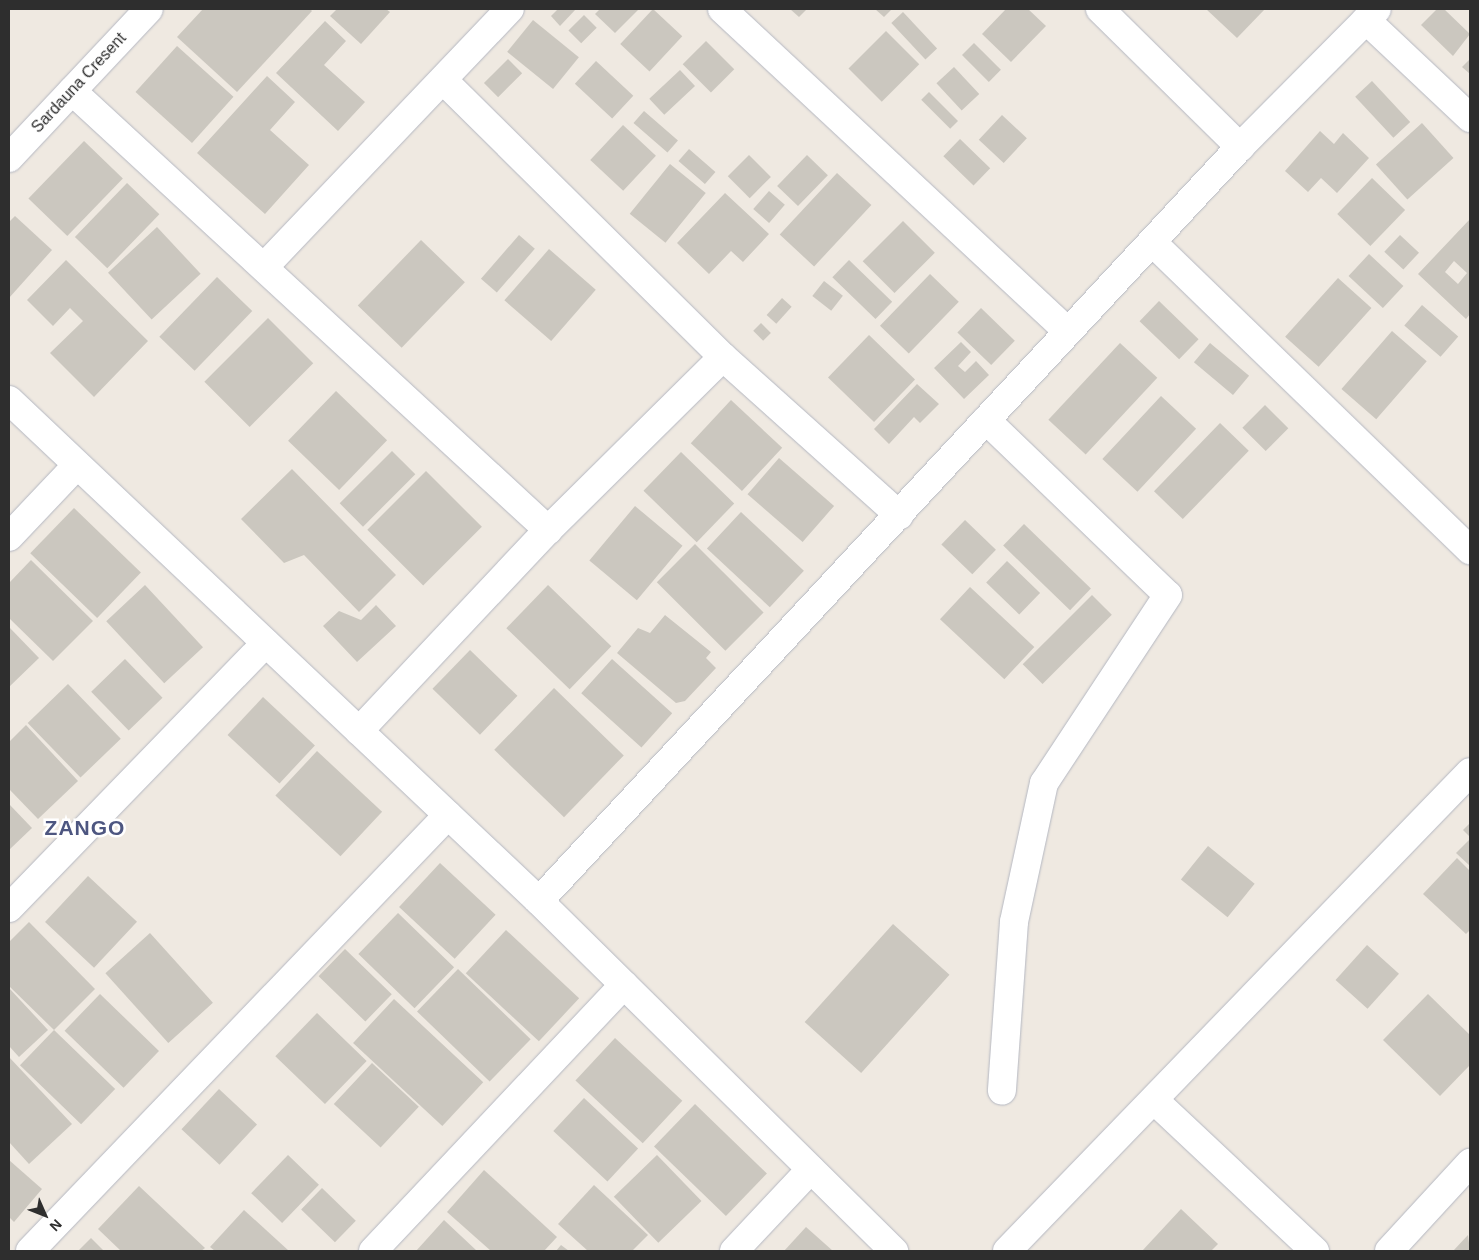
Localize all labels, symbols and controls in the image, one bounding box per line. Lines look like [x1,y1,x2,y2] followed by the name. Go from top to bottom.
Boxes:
[28,29,130,137] street label: Sardauna Cresent
[44,815,126,841] district label: ZANGO
[20,1190,70,1240] north arrow
[47,1216,65,1235] text: N

